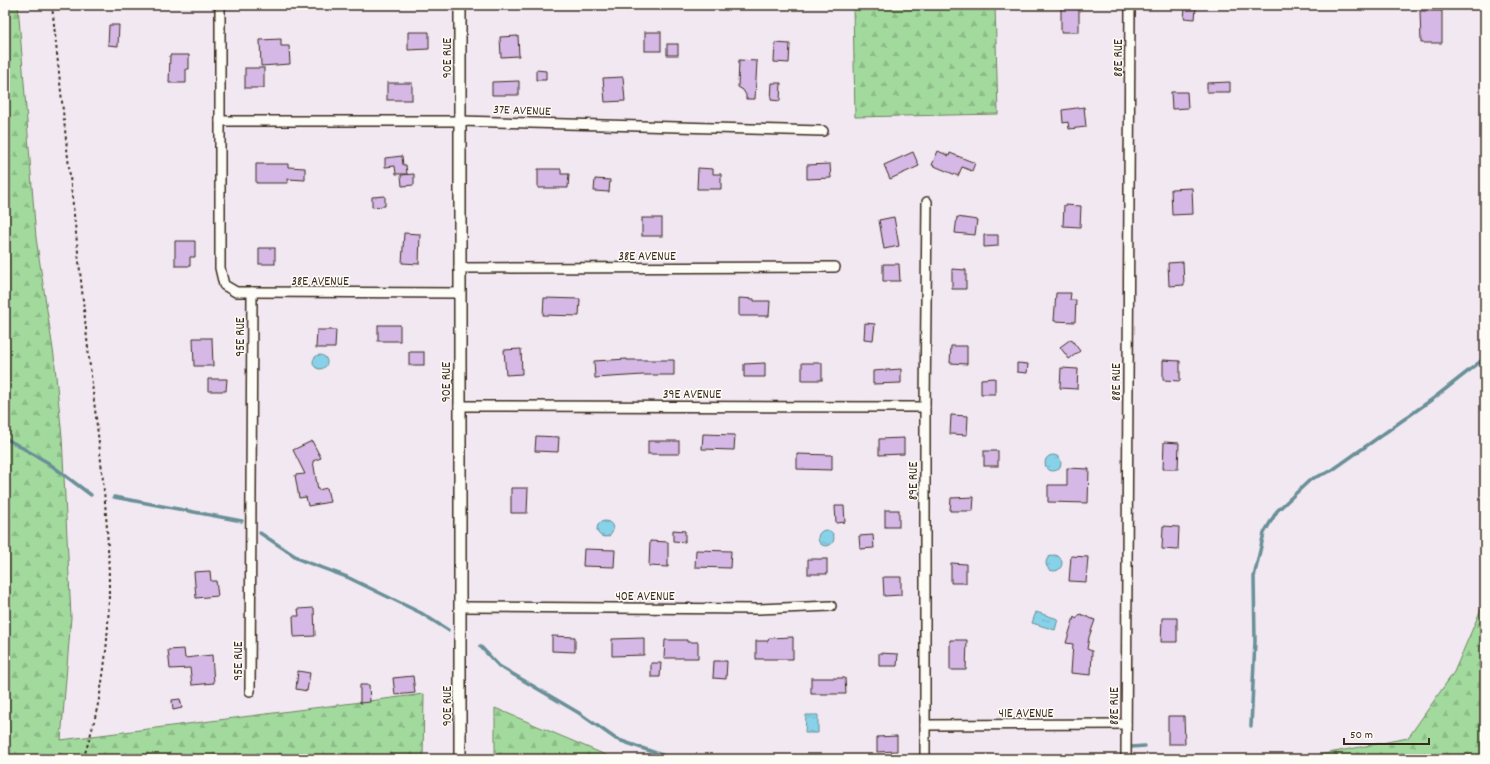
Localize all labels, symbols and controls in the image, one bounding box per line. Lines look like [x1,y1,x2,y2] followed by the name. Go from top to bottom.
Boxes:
[439,38,458,78] street label: 90E RUE
[1110,39,1129,77] street label: 88E RUE
[493,101,551,122] street label: 37E AVENUE
[618,248,676,267] street label: 38E AVENUE
[291,273,349,292] street label: 38E AVENUE
[232,317,251,357] street label: 95E RUE
[438,362,457,402] street label: 90E RUE
[1108,363,1127,401] street label: 88E RUE
[663,386,721,405] street label: 39E AVENUE
[905,462,924,500] street label: 89E RUE
[615,588,675,607] street label: 40E AVENUE
[230,641,249,681] street label: 95E RUE
[439,686,458,726] street label: 90E RUE
[1106,687,1125,725] street label: 88E RUE
[999,705,1054,724] street label: 41E AVENUE
[1344,720,1429,746] scale bar
[1350,727,1373,744] text: 50 m

